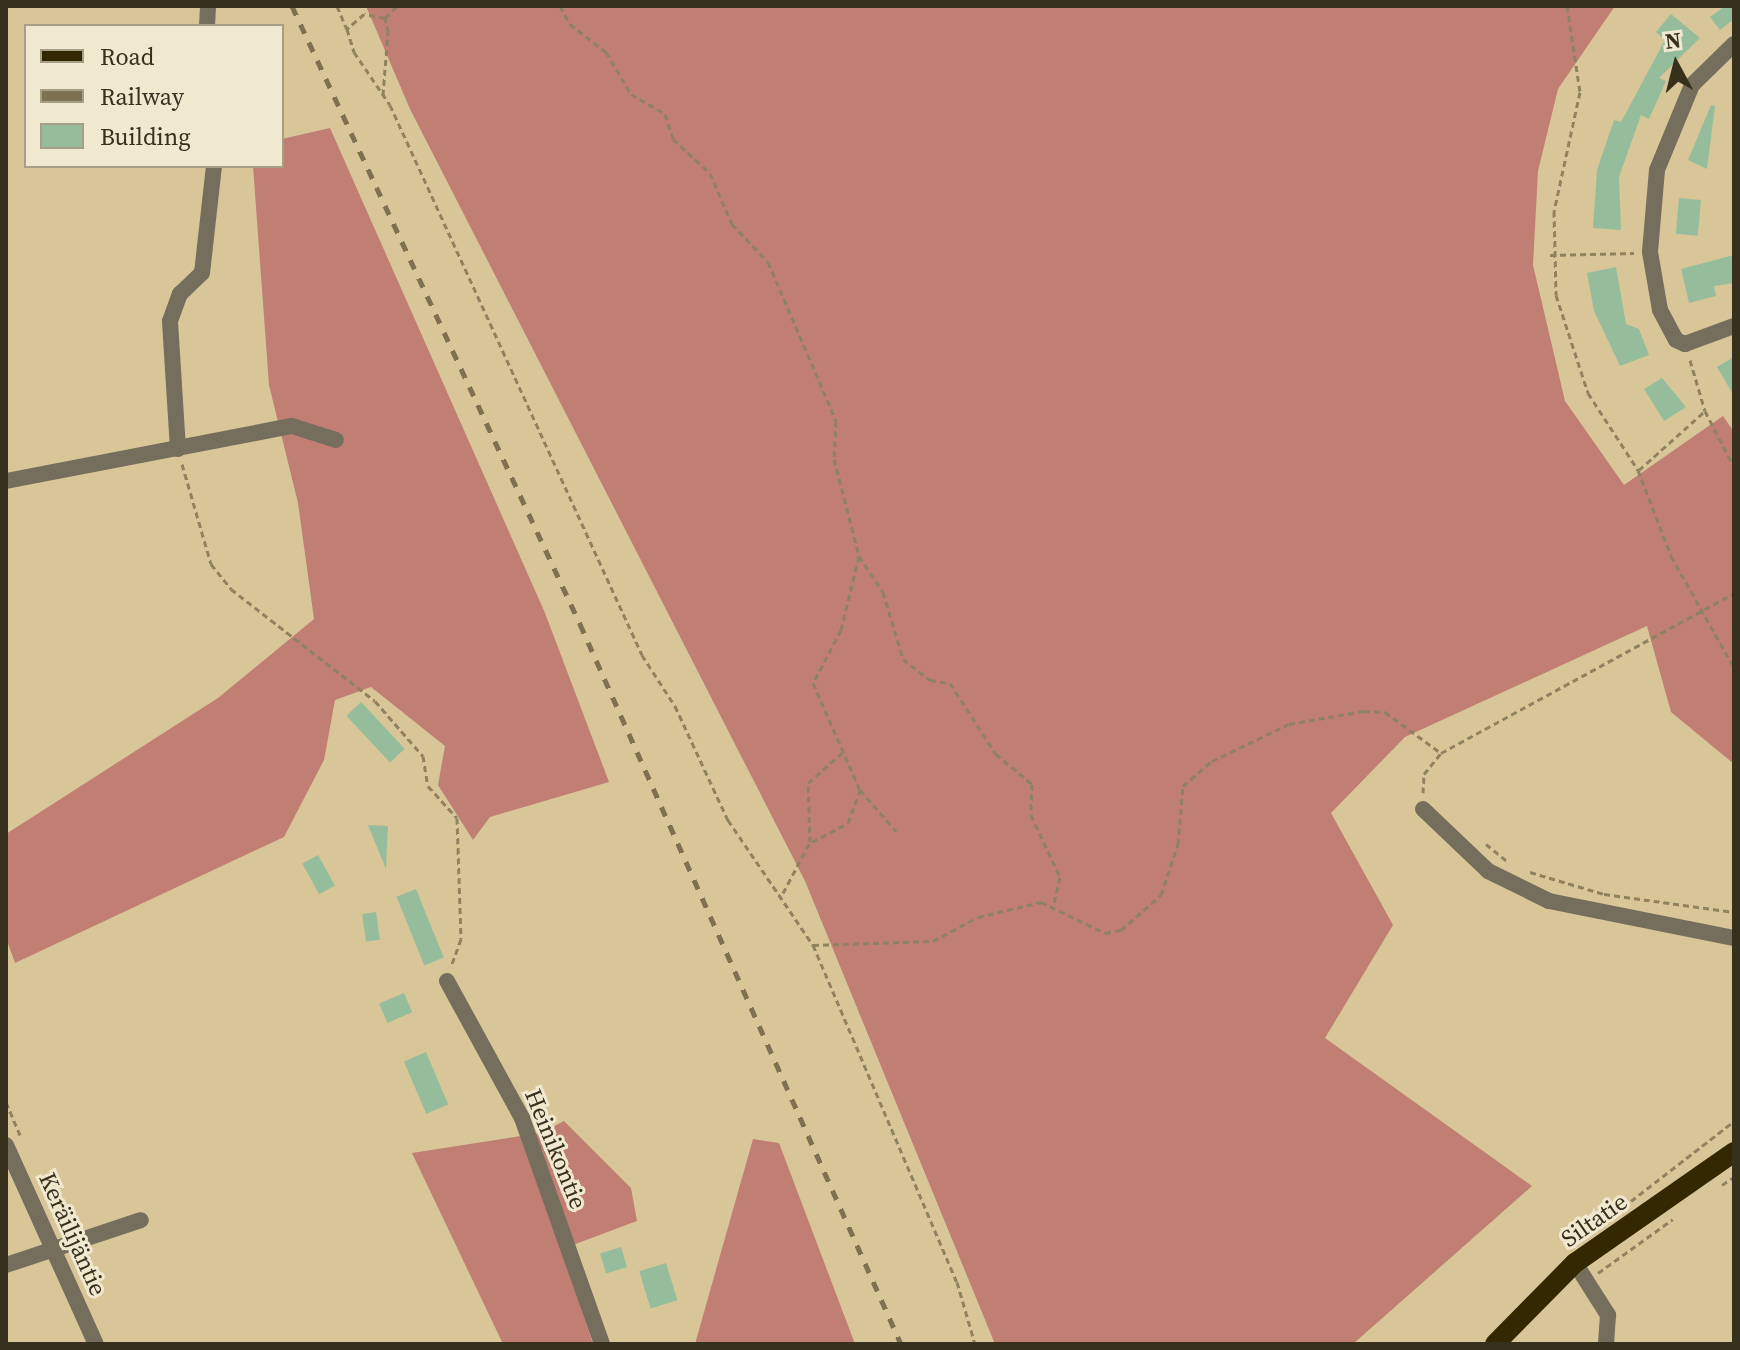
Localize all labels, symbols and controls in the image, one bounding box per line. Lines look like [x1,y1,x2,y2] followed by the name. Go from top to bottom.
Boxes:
[24,24,284,168] legend
[1636,24,1716,104] north arrow
[1663,24,1683,56] text: N
[100,40,154,73] text: Road
[100,80,184,113] text: Railway
[100,120,191,153] text: Building
[519,1085,593,1213] street label: Heinikontie
[33,1168,113,1300] street label: Keräilijäntie
[1556,1187,1632,1253] street label: Siltatie

